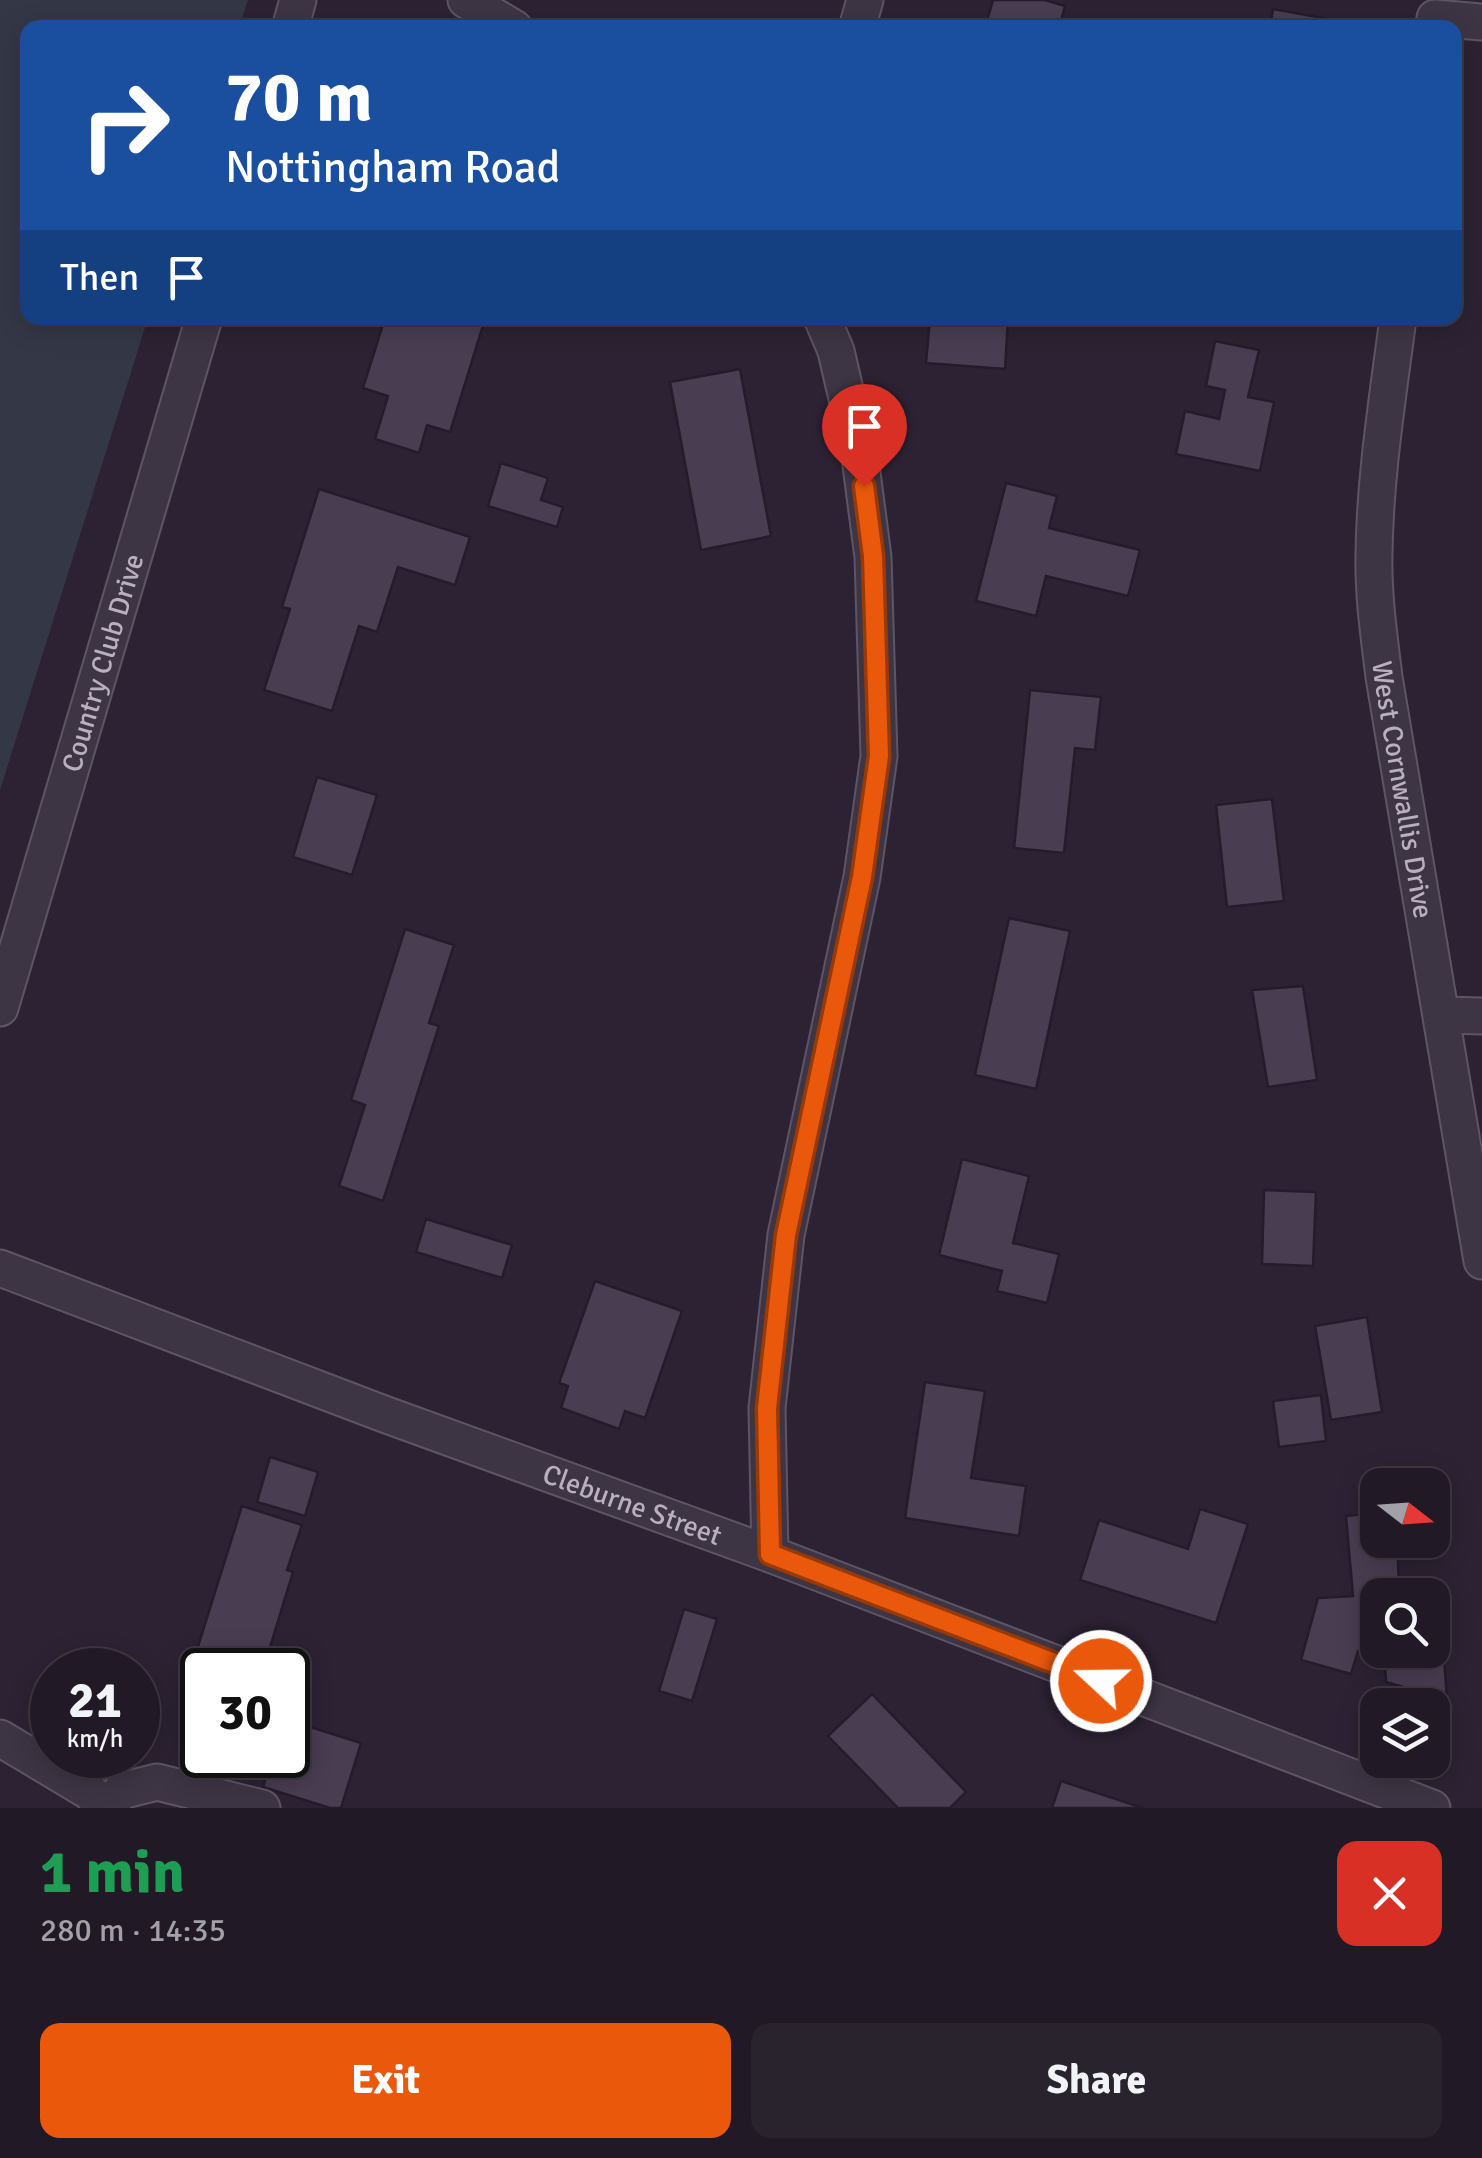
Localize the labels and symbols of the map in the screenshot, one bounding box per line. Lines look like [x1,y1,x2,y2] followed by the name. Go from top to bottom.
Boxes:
[822,384,907,487] pin
[55,550,151,776] street label: Country Club Drive
[1364,659,1440,921] street label: West Cornwallis Drive
[538,1457,726,1553] street label: Cleburne Street
[1360,1468,1450,1558] north arrow
[1049,1629,1153,1733] position arrow
[180,1648,310,1778] speed limit sign: 30

